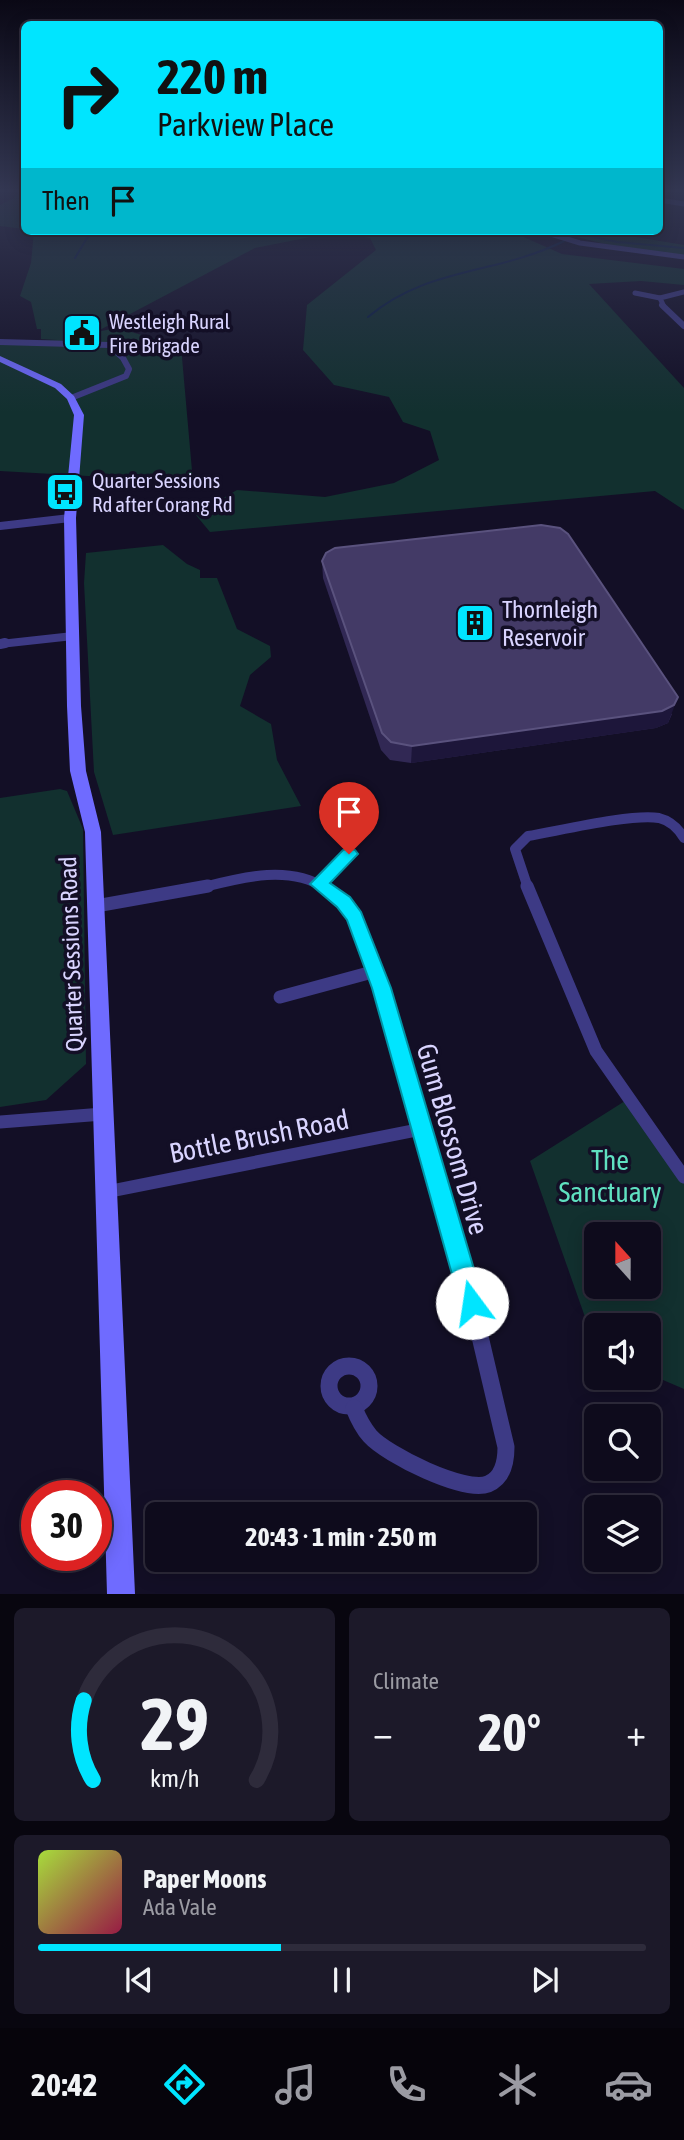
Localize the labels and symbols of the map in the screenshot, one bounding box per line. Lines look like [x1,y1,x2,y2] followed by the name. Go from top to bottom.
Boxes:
[109,309,231,357] place label: Westleigh Rural Fire Brigade
[61,312,103,354] public building icon: Westleigh Rural Fire Brigade
[92,468,233,516] place label: Quarter Sessions Rd after Corang Rd
[44,471,86,513] bus stop icon: Quarter Sessions Rd after Corang Rd
[502,596,598,651] place label: Thornleigh Reservoir
[454,602,496,644] building icon: Thornleigh Reservoir
[319,782,379,854] pin
[54,856,88,1052] street label: Quarter Sessions Road
[410,1040,496,1238] street label: Gum Blossom Drive
[167,1103,351,1169] street label: Bottle Brush Road
[558,1144,662,1208] park label: The Sanctuary
[584,1222,662,1298] north arrow
[435,1266,509,1340] position arrow
[21,1480,112,1571] speed limit sign: 30

